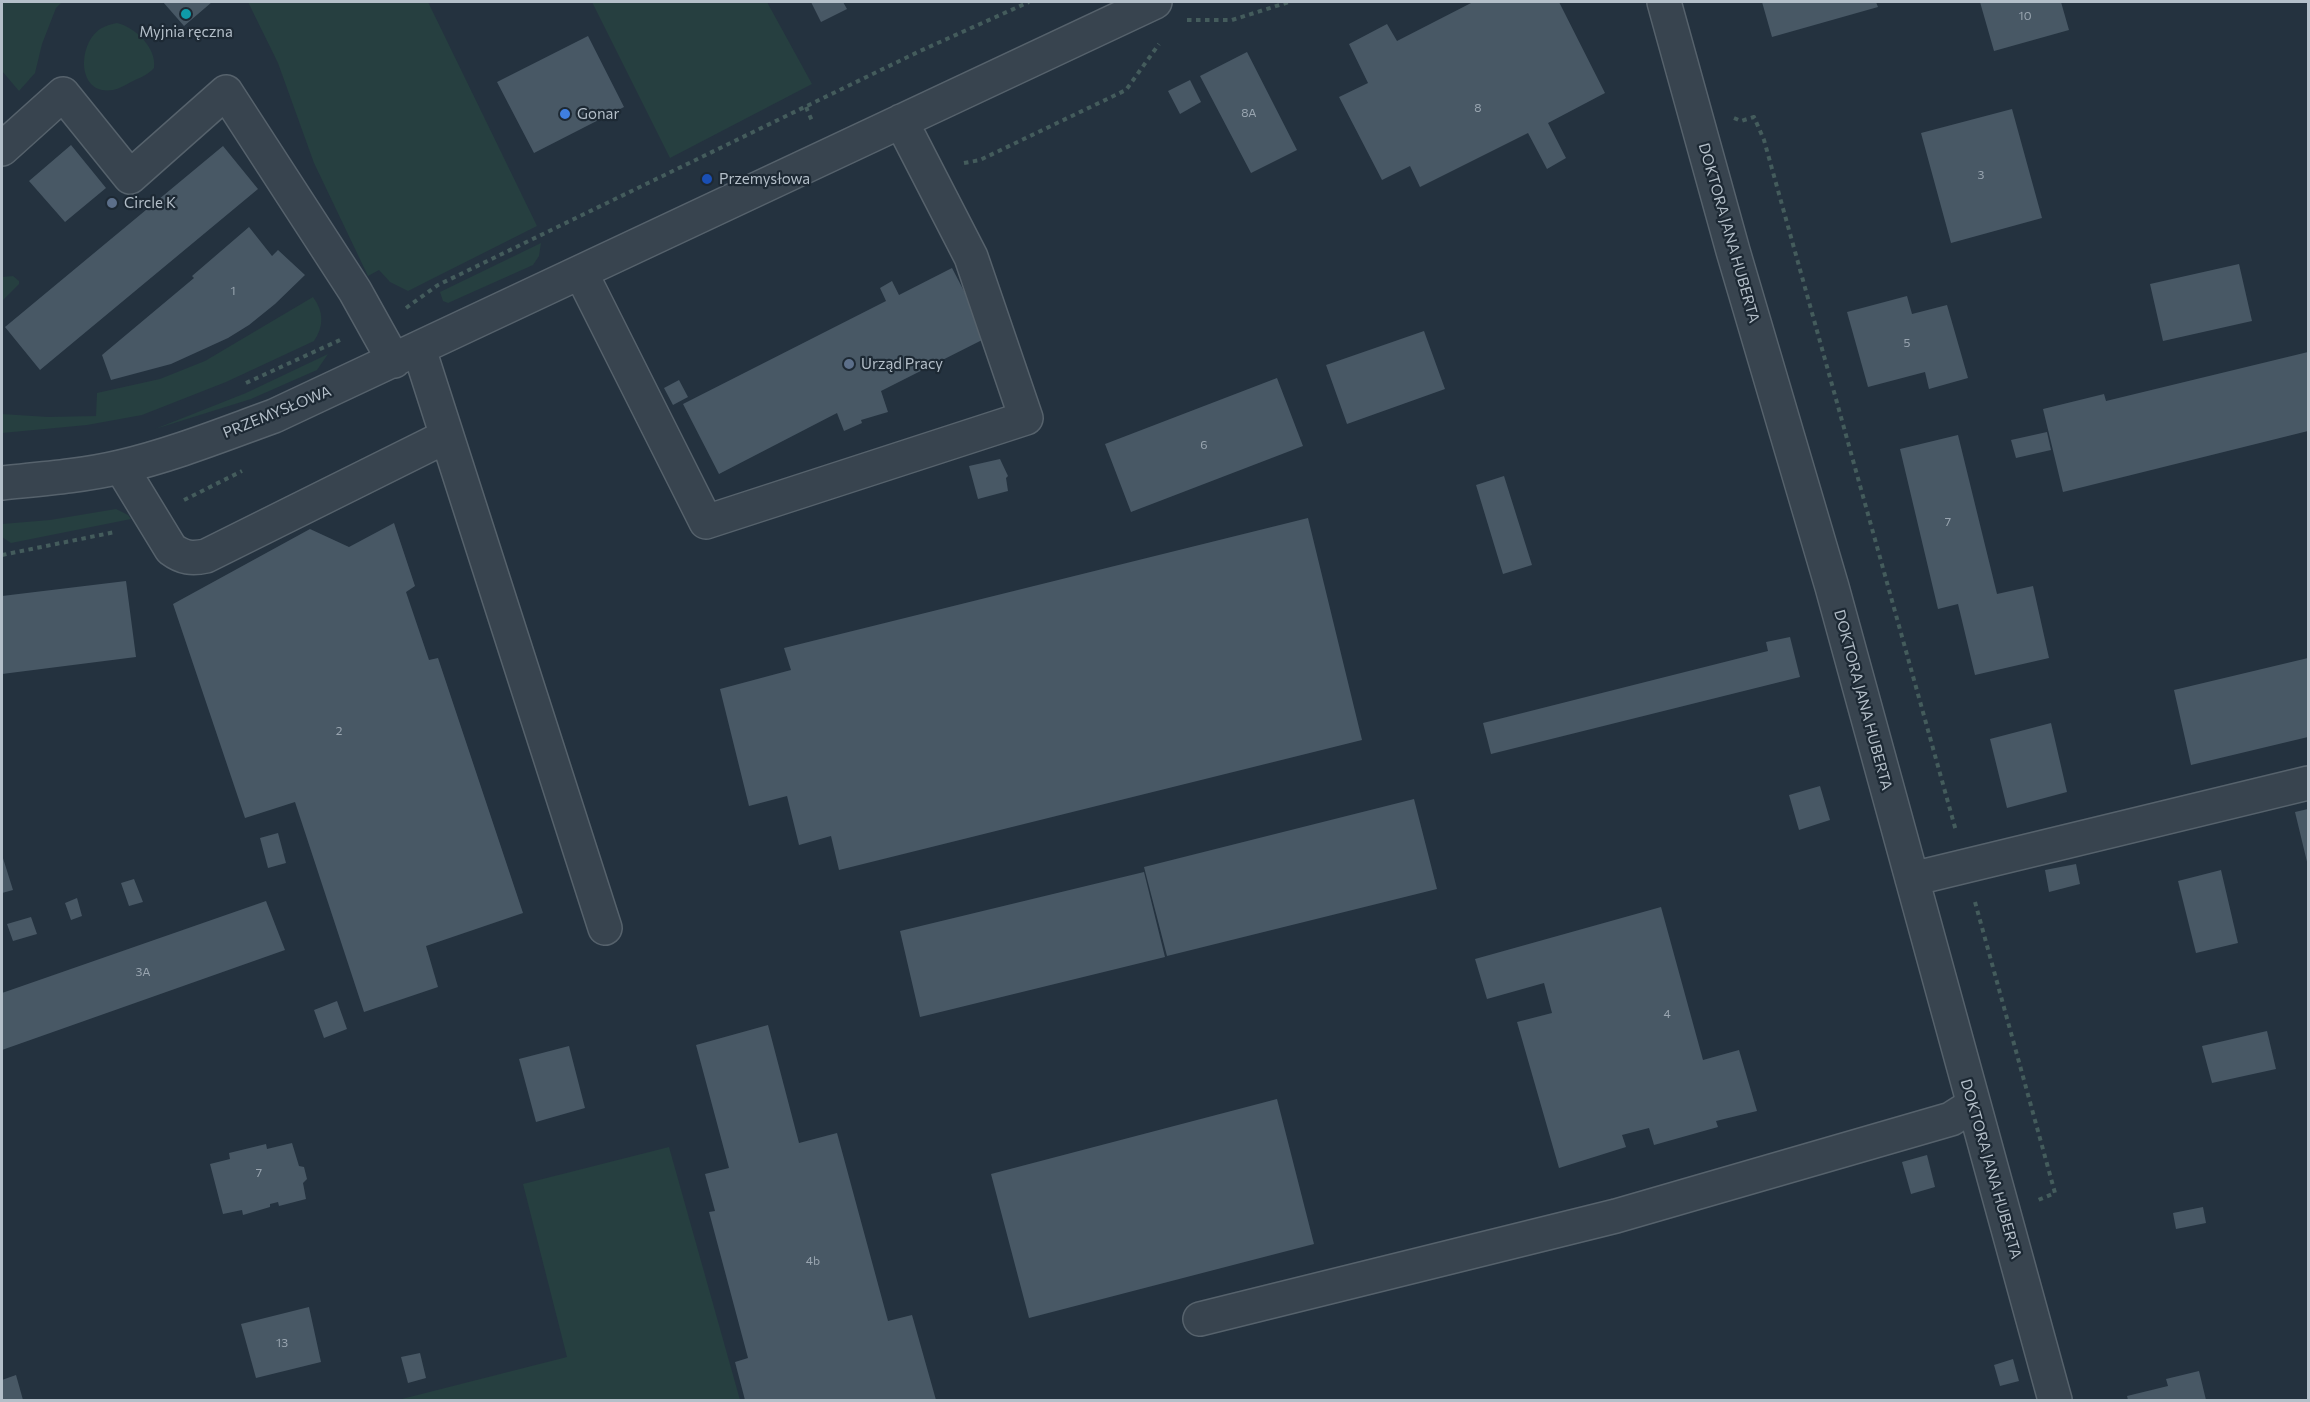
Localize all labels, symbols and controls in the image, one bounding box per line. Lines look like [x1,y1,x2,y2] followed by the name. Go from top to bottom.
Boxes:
[179,7,193,21] marker: Myjnia ręczna
[2019,9,2031,23] house number: 10
[139,23,233,41] place label: Myjnia ręczna
[1474,101,1482,115] house number: 8
[577,105,619,123] place label: Gonar
[1241,106,1257,120] house number: 8A
[558,107,572,121] marker: Gonar
[1695,141,1763,325] street label: DOKTORA JANA HUBERTA
[1978,168,1984,182] house number: 3
[719,170,810,188] place label: Przemysłowa
[700,172,714,186] marker: Przemysłowa
[124,194,176,212] place label: Circle K
[105,196,119,210] marker: Circle K
[230,284,236,298] house number: 1
[1904,336,1910,350] house number: 5
[861,355,943,373] place label: Urząd Pracy
[842,357,856,371] marker: Urząd Pracy
[220,382,334,442] street label: PRZEMYSŁOWA
[1200,438,1208,452] house number: 6
[1945,515,1951,529] house number: 7
[1830,608,1896,792] street label: DOKTORA JANA HUBERTA
[336,724,342,738] house number: 2
[136,965,150,979] house number: 3A
[1663,1007,1671,1021] house number: 4
[1957,1077,2025,1261] street label: DOKTORA JANA HUBERTA
[256,1166,262,1180] house number: 7
[806,1254,820,1268] house number: 4b
[276,1336,288,1350] house number: 13

